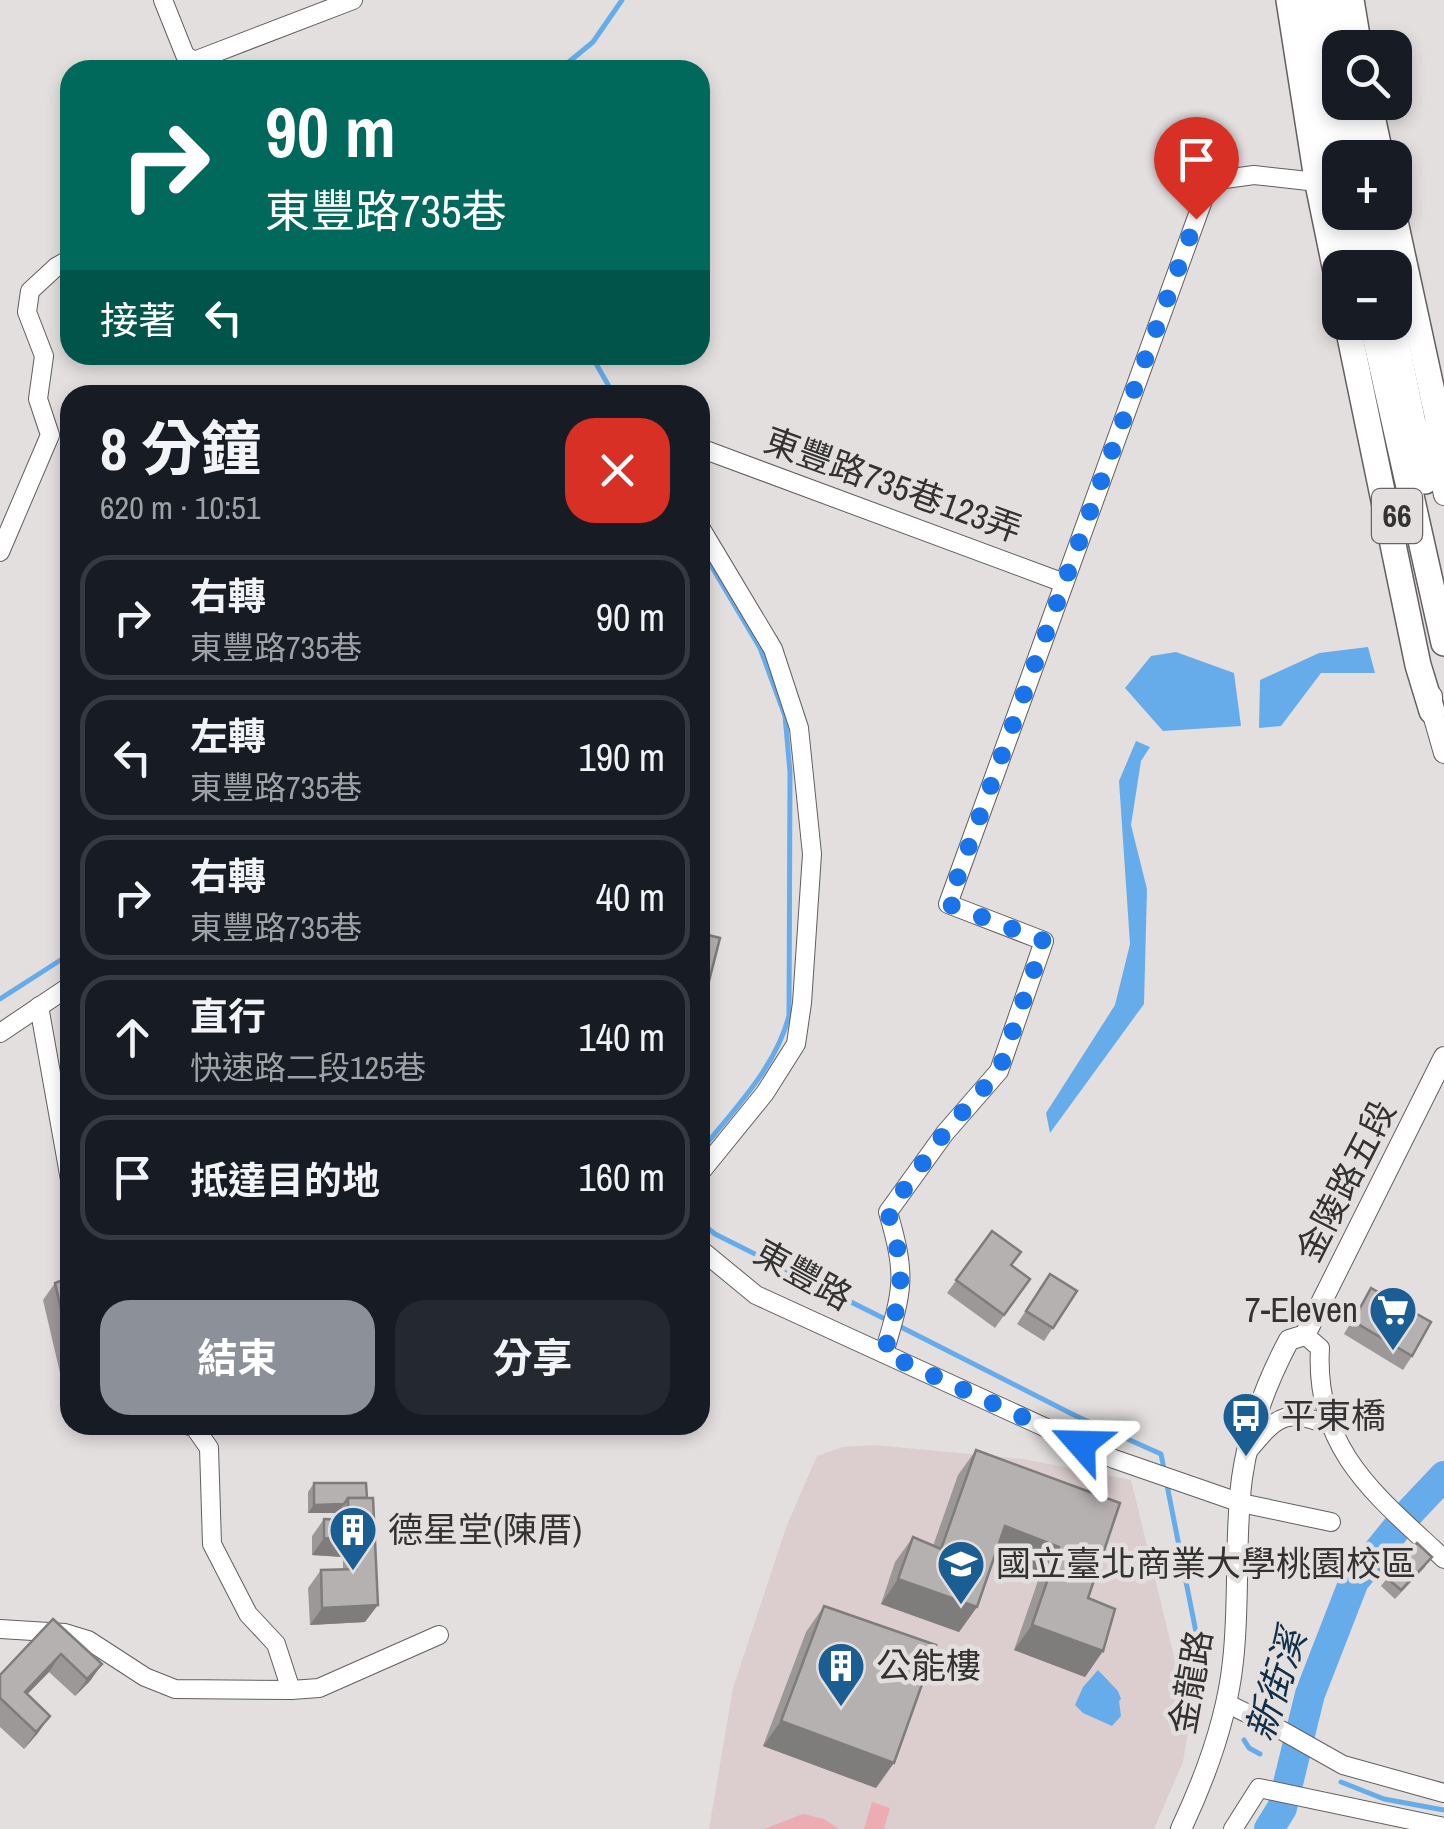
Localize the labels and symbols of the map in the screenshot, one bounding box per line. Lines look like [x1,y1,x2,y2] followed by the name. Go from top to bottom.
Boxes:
[1154,117,1239,220] pin
[758,416,1028,553] street label: 東豐路735巷123弄
[1372,489,1422,543] road number: 66
[1285,1092,1406,1269] street label: 金陵路五段
[746,1229,861,1321] street label: 東豐路
[1367,1284,1419,1352] supermarket icon: 7-Eleven
[1245,1286,1358,1333] place label: 7-Eleven
[1220,1390,1272,1458] bus stop icon: 平東橋
[1029,1392,1133,1496] position arrow
[1281,1392,1386,1439] place label: 平東橋
[327,1504,379,1572] building icon: 德星堂(陳厝)
[388,1506,582,1553] place label: 德星堂(陳厝)
[935,1538,987,1606] school or university icon: 國立臺北商業大學桃園校區
[996,1540,1416,1587] place label: 國立臺北商業大學桃園校區
[1234,1618,1319,1747] water label: 新街溪
[1158,1626,1223,1738] street label: 金龍路
[815,1640,867,1708] building icon: 公能樓
[876,1642,981,1689] place label: 公能樓

